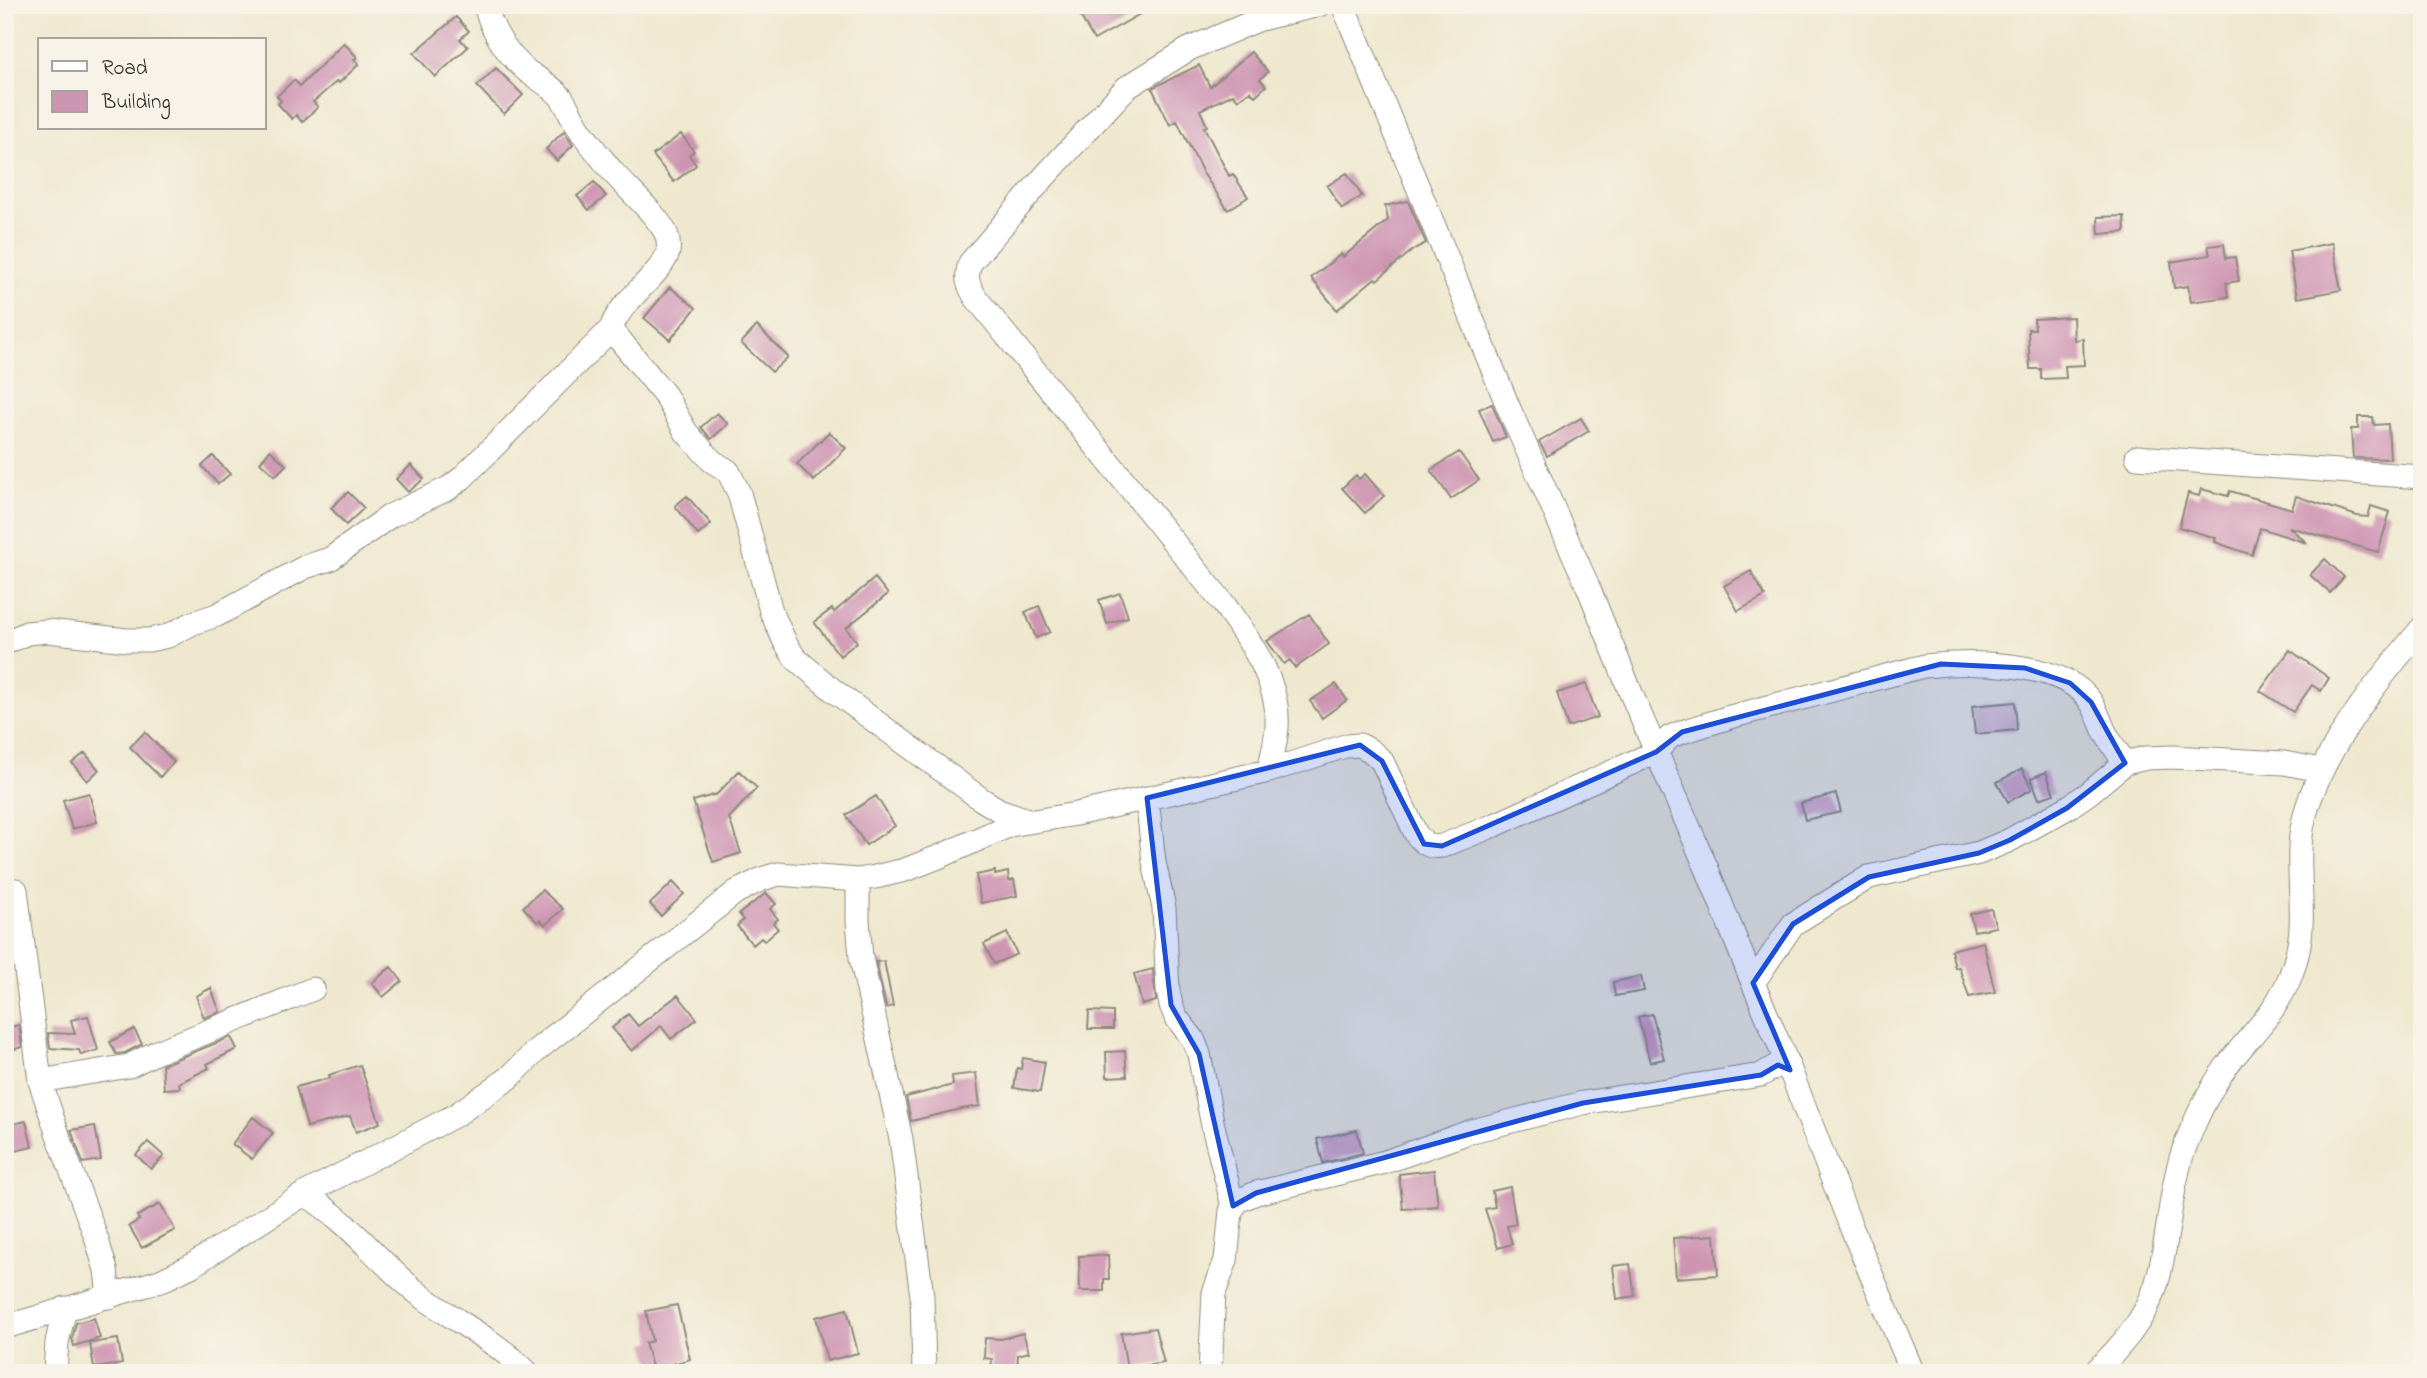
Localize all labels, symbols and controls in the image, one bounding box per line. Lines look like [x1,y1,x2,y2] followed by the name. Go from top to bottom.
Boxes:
[38,38,266,130] legend
[102,54,148,84] text: Road
[101,88,171,120] text: Building

